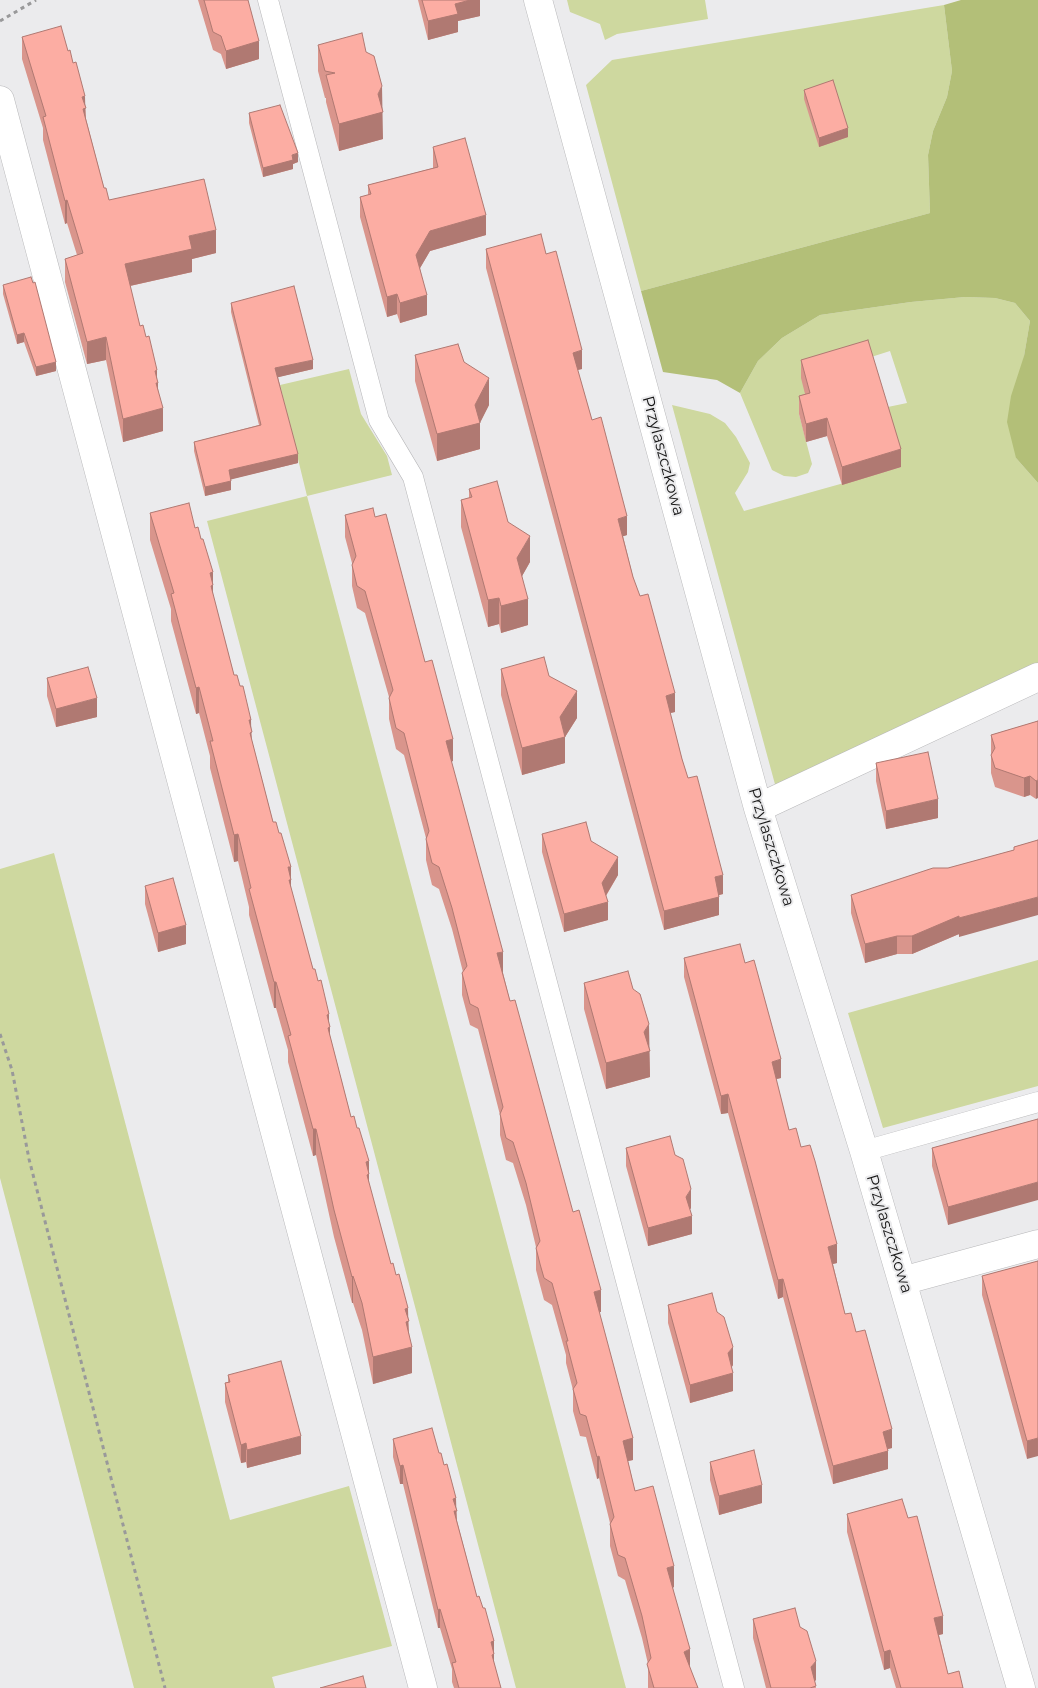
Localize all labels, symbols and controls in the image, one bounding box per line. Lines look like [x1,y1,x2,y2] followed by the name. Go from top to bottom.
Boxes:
[638,394,688,518] street label: Przylaszczkowa
[744,785,798,909] street label: Przylaszczkowa
[862,1172,916,1296] street label: Przylaszczkowa

